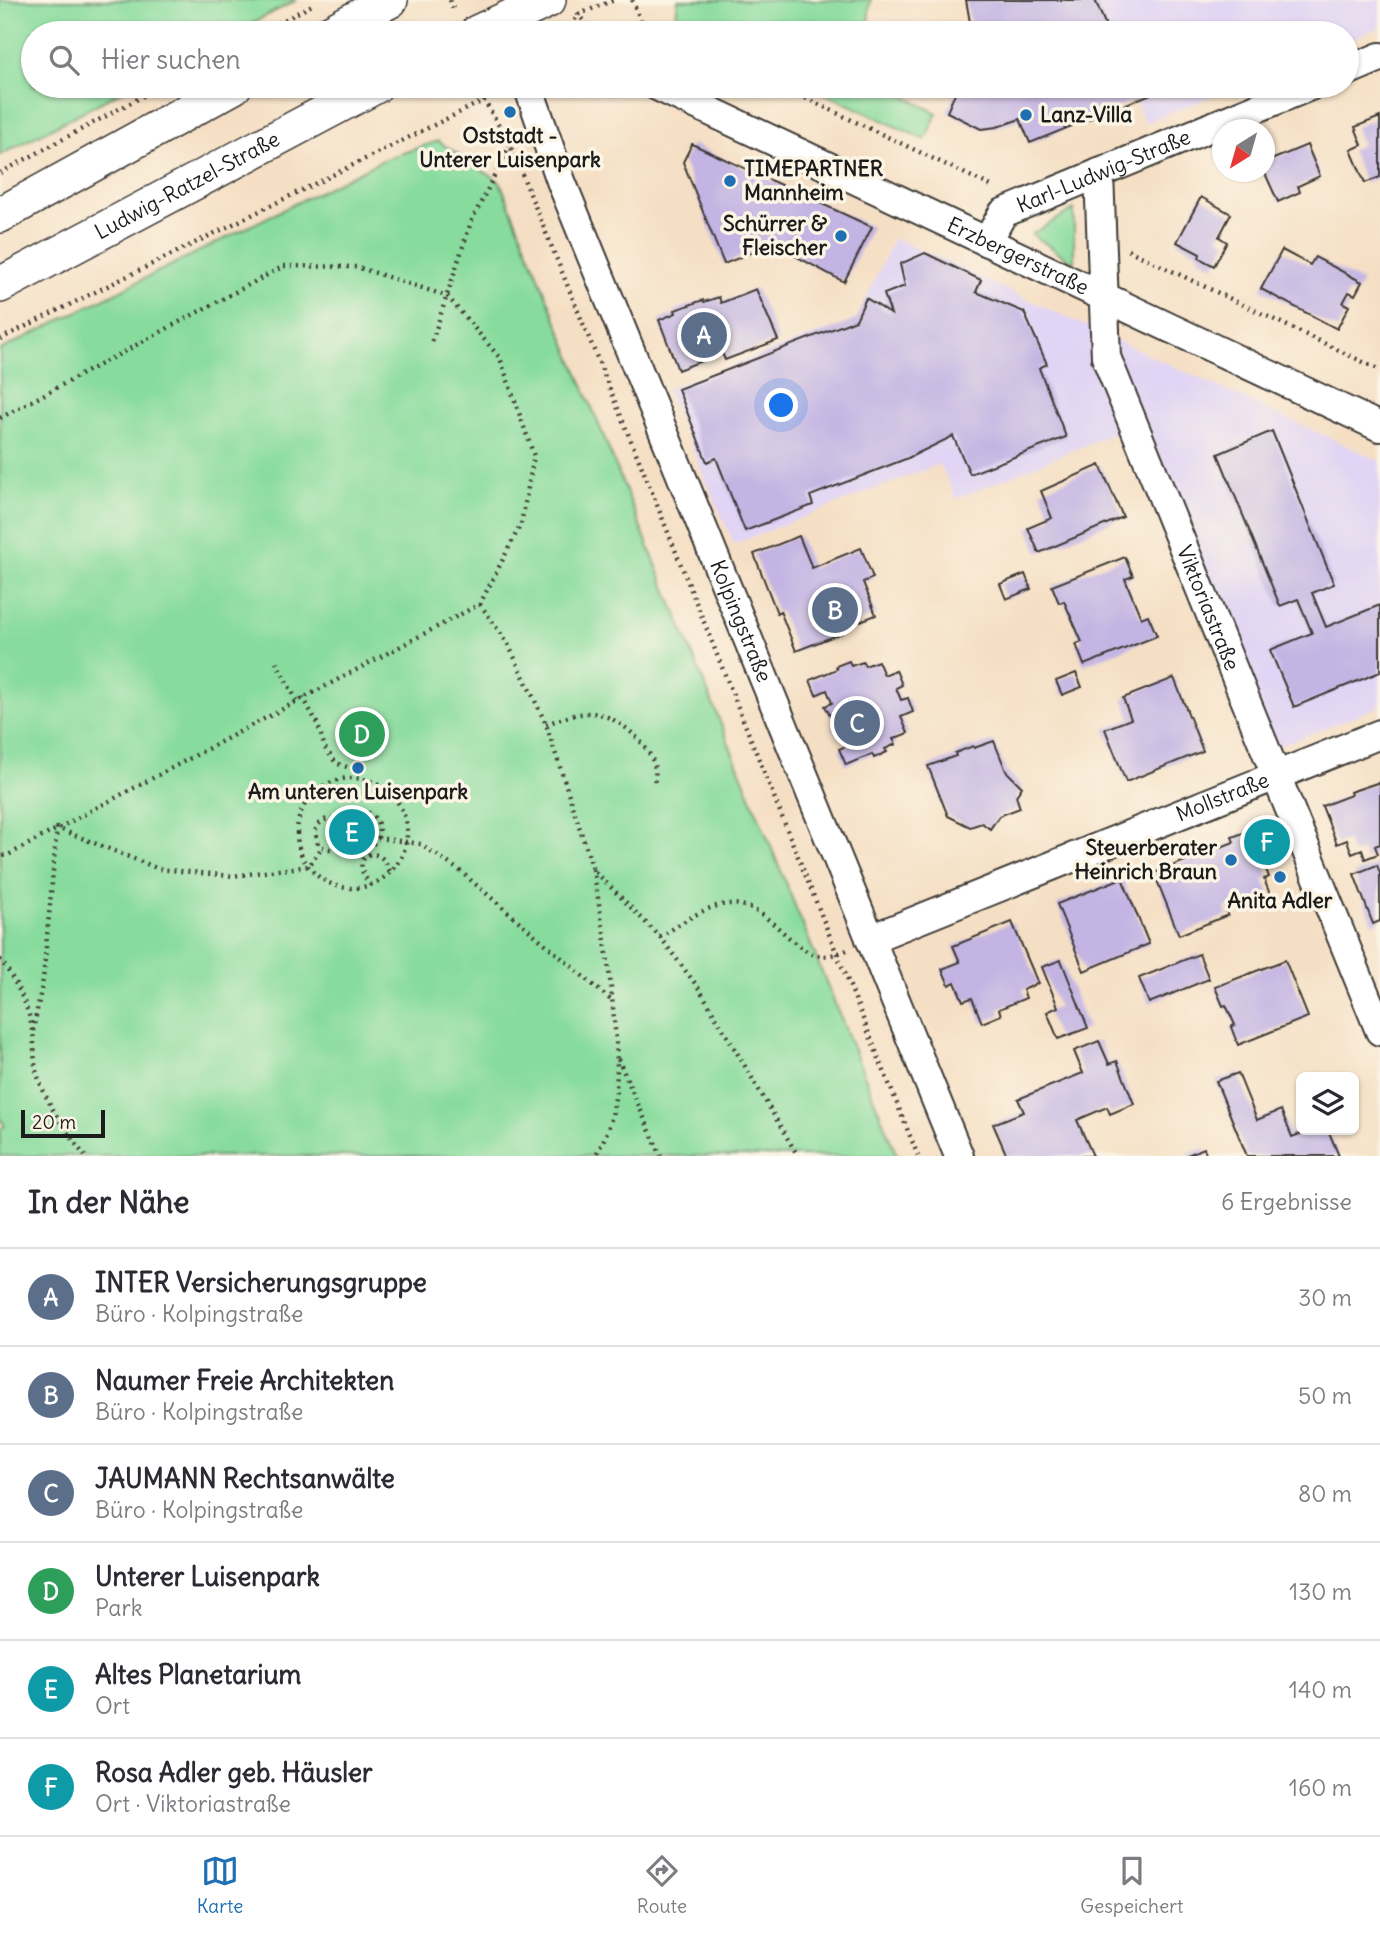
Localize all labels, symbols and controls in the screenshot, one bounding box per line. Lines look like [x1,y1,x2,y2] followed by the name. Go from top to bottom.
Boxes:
[21,21,1359,98] search box
[45,41,83,79] icon: search
[101,43,241,76] text: Hier suchen
[1040,101,1132,128] place label: Lanz-Villa
[502,104,518,120] marker: Oststadt - Unterer Luisenpark
[1018,107,1034,123] marker: Lanz-Villa
[1212,119,1275,182] north arrow
[419,122,601,173] place label: Oststadt - Unterer Luisenpark
[1013,123,1194,219] street label: Karl-Ludwig-Straße
[90,125,284,245] street label: Ludwig-Ratzel-Straße
[744,155,884,206] place label: TIMEPARTNER Mannheim
[722,173,738,189] marker: TIMEPARTNER Mannheim
[723,210,827,261] place label: Schürrer & Fleischer
[943,211,1093,301] street label: Erzbergerstraße
[833,228,849,244] marker: Schürrer & Fleischer
[681,309,727,361] pin: A
[764,388,798,422] your location
[1171,541,1246,674] street label: Viktoriastraße
[704,556,778,686] street label: Kolpingstraße
[812,584,858,636] pin: B
[834,697,880,749] pin: C
[339,708,385,760] pin: D
[350,760,366,776] marker: Am unteren Luisenpark
[1172,766,1273,828] street label: Mollstraße
[248,778,468,805] place label: Am unteren Luisenpark
[329,806,375,858] pin: E
[1244,816,1290,868] pin: F
[1074,834,1217,885] place label: Steuerberater Heinrich Braun
[1223,852,1239,868] marker: Steuerberater Heinrich Braun
[1272,869,1288,885] marker: Anita Adler
[1228,887,1333,914] place label: Anita Adler
[1296,1072,1359,1135] map controls
[1296,1072,1359,1135] button: layers
[21,1107,105,1139] scale bar
[32,1110,76,1134] text: 20 m
[28,1183,190,1221] text: In der Nähe
[1221,1187,1352,1216] text: 6 Ergebnisse
[95,1266,427,1299] text: INTER Versicherungsgruppe
[44,1283,58,1312] text: A
[1298,1283,1352,1312] text: 30 m
[95,1299,304,1328] text: Büro · Kolpingstraße
[95,1364,394,1397] text: Naumer Freie Architekten
[43,1381,59,1410] text: B
[1298,1381,1352,1410] text: 50 m
[95,1397,304,1426] text: Büro · Kolpingstraße
[95,1462,395,1495] text: JAUMANN Rechtsanwälte
[43,1479,59,1508] text: C
[1298,1479,1352,1508] text: 80 m
[95,1495,304,1524] text: Büro · Kolpingstraße
[95,1560,320,1593] text: Unterer Luisenpark
[43,1577,59,1606] text: D
[1289,1577,1352,1606] text: 130 m
[95,1593,143,1622] text: Park
[95,1658,301,1691] text: Altes Planetarium
[44,1675,58,1704] text: E
[1289,1675,1352,1704] text: 140 m
[95,1691,130,1720] text: Ort
[95,1756,373,1789] text: Rosa Adler geb. Häusler
[44,1773,58,1802] text: F
[1289,1773,1352,1802] text: 160 m
[95,1789,291,1818] text: Ort · Viktoriastraße
[197,1852,243,1918] tab: Karte
[637,1852,687,1918] tab: Route
[1080,1852,1183,1918] tab: Gespeichert

